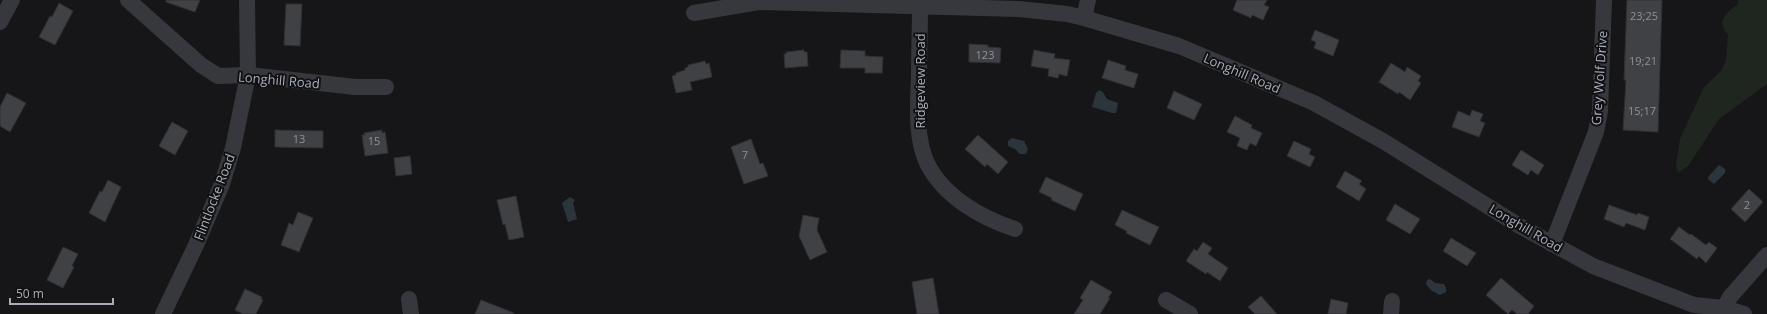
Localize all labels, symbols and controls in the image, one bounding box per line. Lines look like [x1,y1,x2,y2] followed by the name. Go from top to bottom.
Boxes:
[1630,8,1658,23] house number: 23;25
[1587,30,1611,126] street label: Grey Wolf Drive
[911,33,929,129] street label: Ridgeview Road
[976,47,994,62] house number: 123
[1201,49,1283,97] street label: Longhill Road
[1629,53,1657,68] house number: 19;21
[237,67,321,93] street label: Longhill Road
[1628,103,1656,118] house number: 15;17
[293,131,305,146] house number: 13
[368,133,380,148] house number: 15
[742,147,748,162] house number: 7
[189,151,239,243] street label: Flintlocke Road
[1744,197,1750,212] house number: 2
[1486,200,1566,256] street label: Longhill Road
[10,280,113,306] scale bar
[16,285,44,302] text: 50 m

